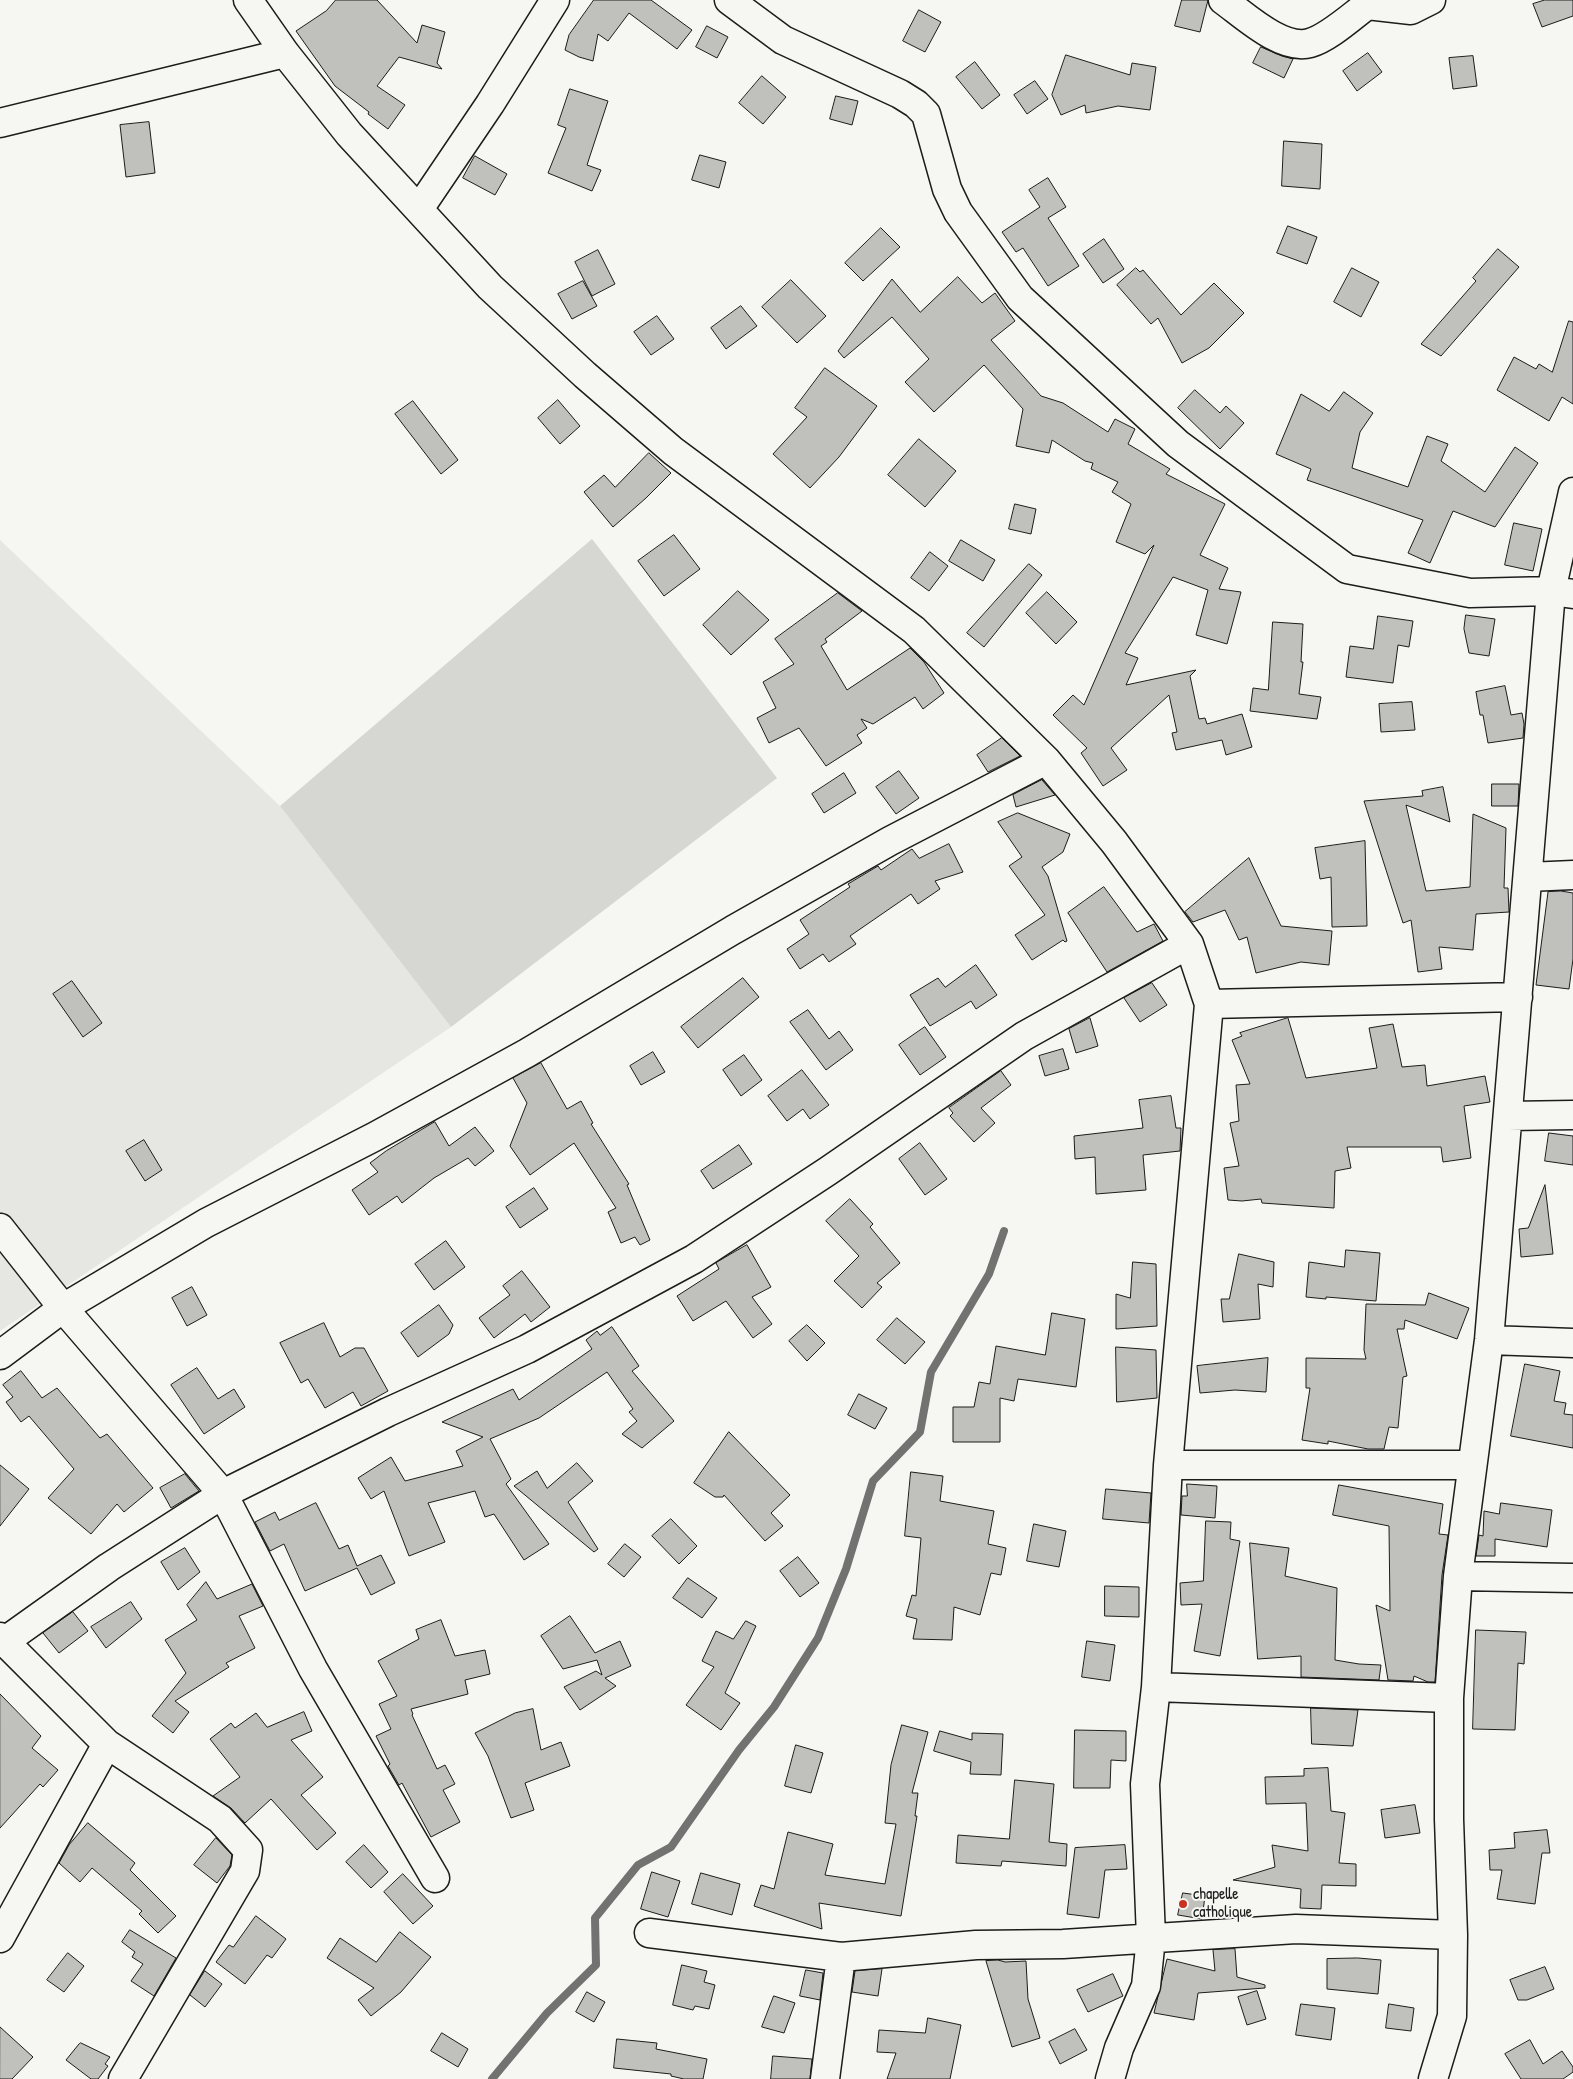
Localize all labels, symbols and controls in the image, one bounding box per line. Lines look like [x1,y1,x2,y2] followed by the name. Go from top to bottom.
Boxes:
[1193,1885,1252,1923] place label: chapelle catholique
[1177,1898,1189,1910] marker: chapelle catholique

